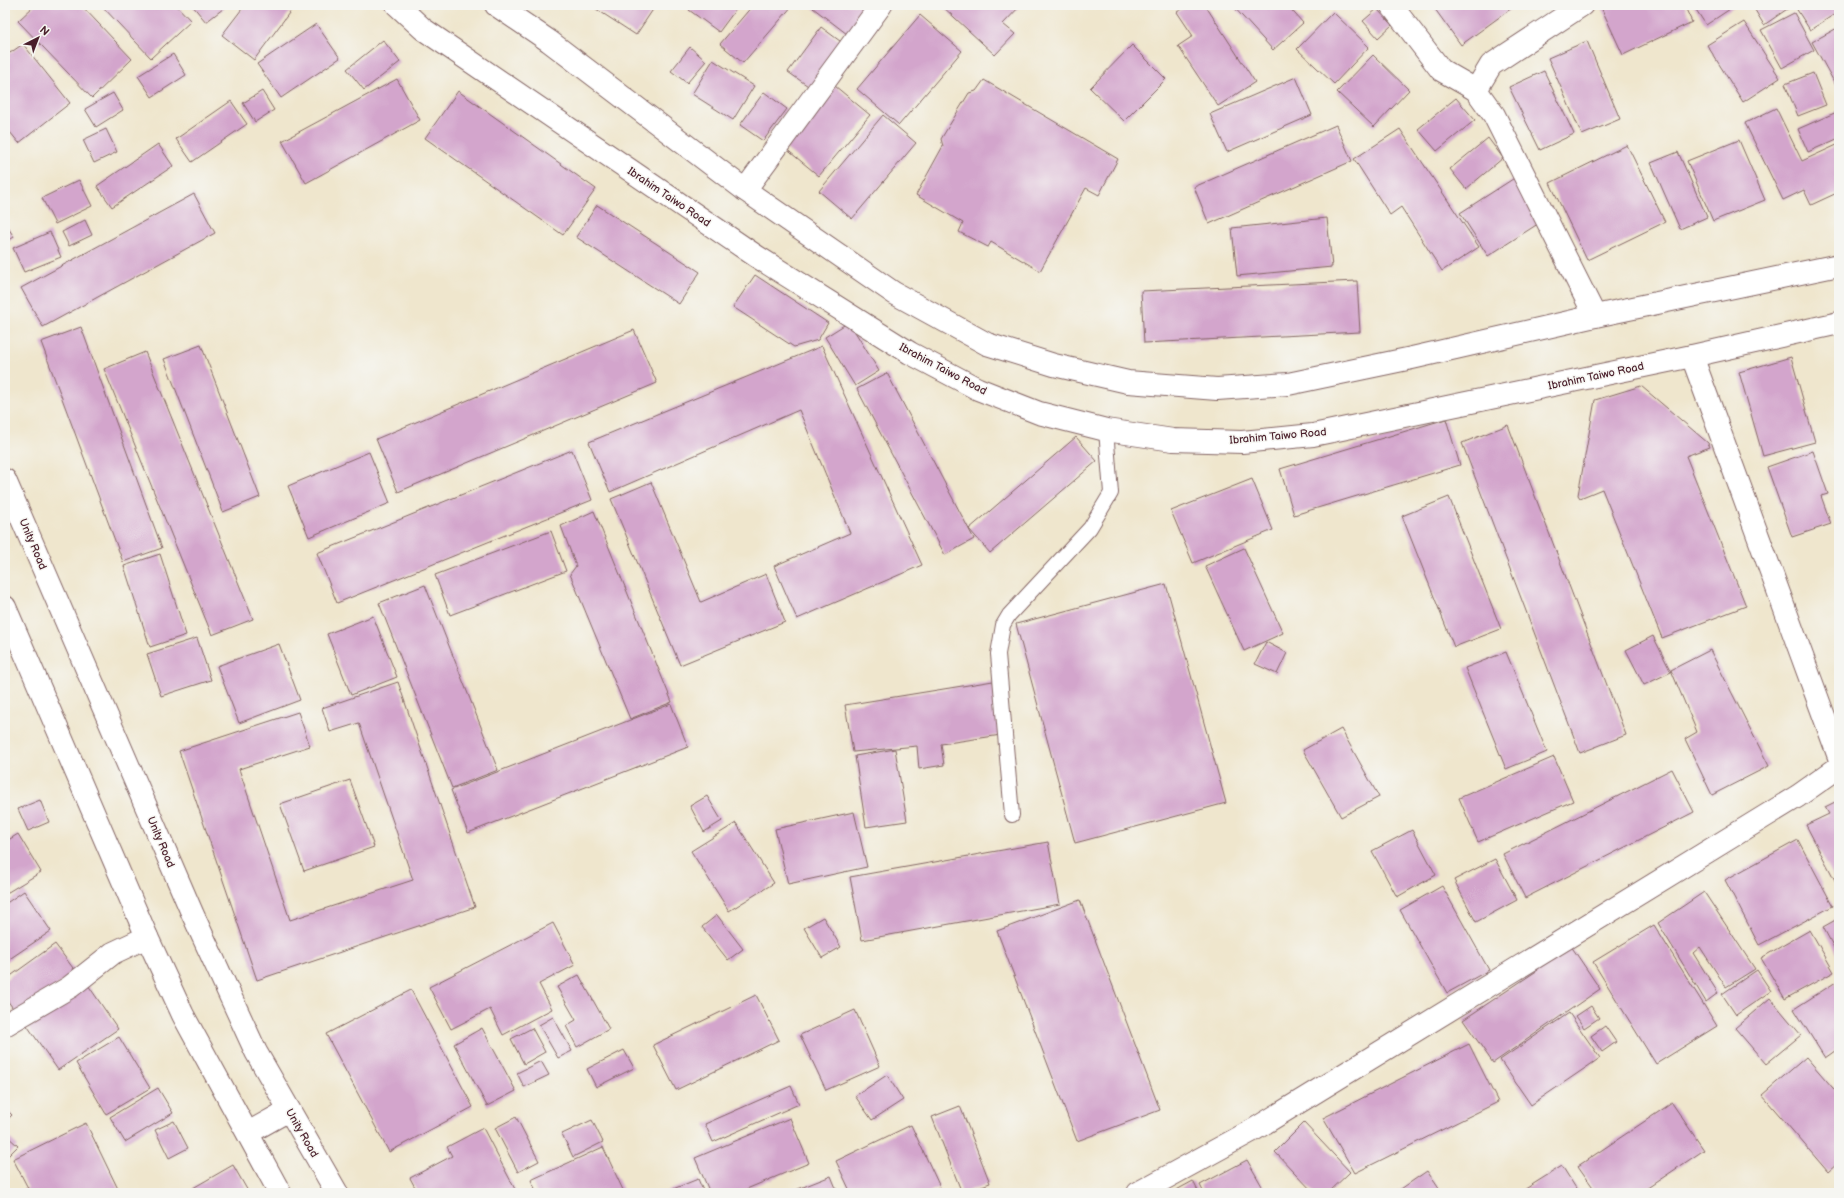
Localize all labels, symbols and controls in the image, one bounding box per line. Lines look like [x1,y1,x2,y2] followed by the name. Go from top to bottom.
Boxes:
[18,18,58,58] north arrow
[37,23,52,39] text: N
[625,164,713,230] street label: Ibrahim Taiwo Road
[897,340,989,398] street label: Ibrahim Taiwo Road
[1547,360,1645,392] street label: Ibrahim Taiwo Road
[1229,425,1327,447] street label: Ibrahim Taiwo Road
[16,517,50,571] street label: Unity Road
[144,815,178,869] street label: Unity Road
[283,1106,321,1160] street label: Unity Road

